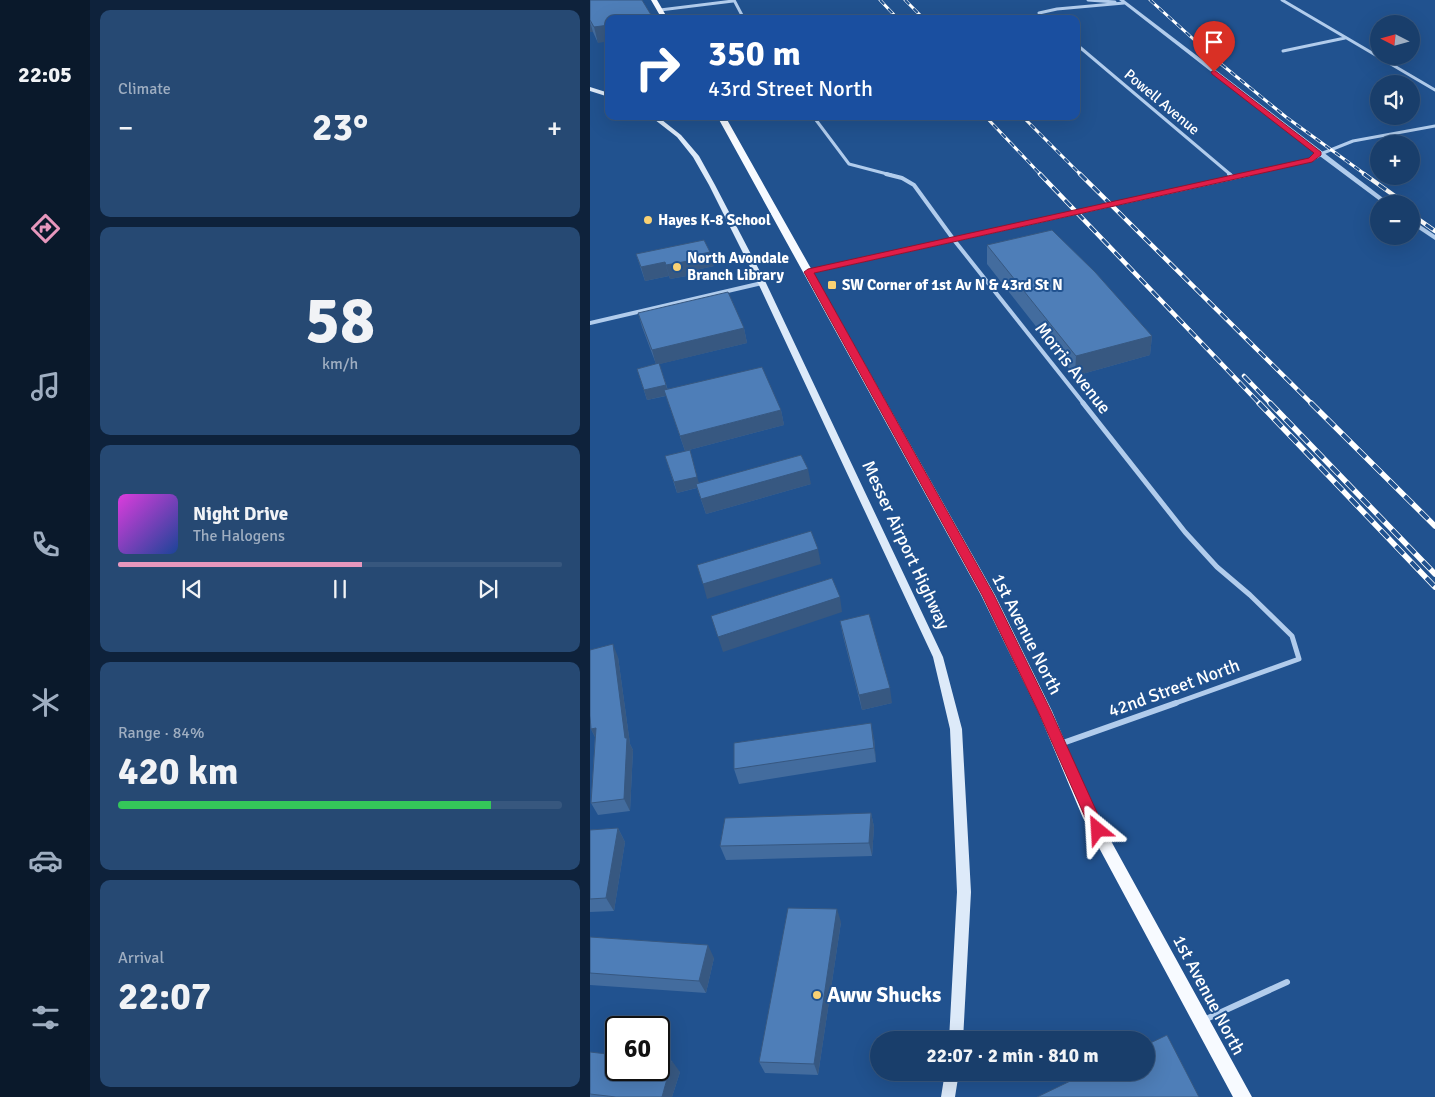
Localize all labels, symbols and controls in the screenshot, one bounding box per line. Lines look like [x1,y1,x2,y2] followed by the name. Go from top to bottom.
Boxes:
[1370,15,1420,65] north arrow
[1370,15,1420,245] map controls
[1193,21,1235,72] pin
[1200,28,1228,56] icon: arrive
[708,32,801,75] text: 350 m
[625,35,690,100] icon: right
[18,61,72,88] text: 22:05
[1121,65,1203,139] street label: Powell Avenue
[708,75,873,102] text: 43rd Street North
[1370,75,1420,125] button: sound
[118,79,171,99] text: Climate
[312,104,368,151] text: 23°
[118,111,133,145] text: −
[547,111,562,145] text: +
[1370,135,1420,185] button: +
[1370,195,1420,245] button: −
[28,211,63,246] icon: directions
[658,211,771,229] place label: Hayes K-8 School
[642,214,654,226] marker: Hayes K-8 School
[687,249,789,284] place label: North Avondale Branch Library
[671,261,683,273] marker: North Avondale Branch Library
[842,276,1063,294] place label: SW Corner of 1st Av N & 43rd St N
[826,279,838,291] marker: SW Corner of 1st Av N & 43rd St N
[305,281,375,361] text: 58
[1030,318,1116,418] street label: Morris Avenue
[322,354,358,374] text: km/h
[28,369,63,404] icon: music
[857,457,955,633] street label: Messer Airport Highway
[193,502,288,526] text: Night Drive
[193,526,285,546] text: The Halogens
[28,527,63,562] icon: phone
[987,570,1067,698] street label: 1st Avenue North
[178,575,206,603] icon: previous
[326,575,354,603] icon: pause
[474,575,502,603] icon: next
[1105,654,1243,722] street label: 42nd Street North
[28,685,63,720] icon: climate
[118,723,204,743] text: Range · 84%
[118,748,239,795] text: 420 km
[1071,803,1123,855] position arrow
[28,843,63,878] icon: car
[1168,931,1250,1059] street label: 1st Avenue North
[118,948,164,968] text: Arrival
[118,973,211,1020] text: 22:07
[827,982,941,1008] place label: Aww Shucks
[811,989,823,1001] marker: Aww Shucks
[28,1000,63,1035] icon: filters
[605,1016,670,1081] speed limit sign: 60
[926,1044,1099,1068] text: 22:07 · 2 min · 810 m

